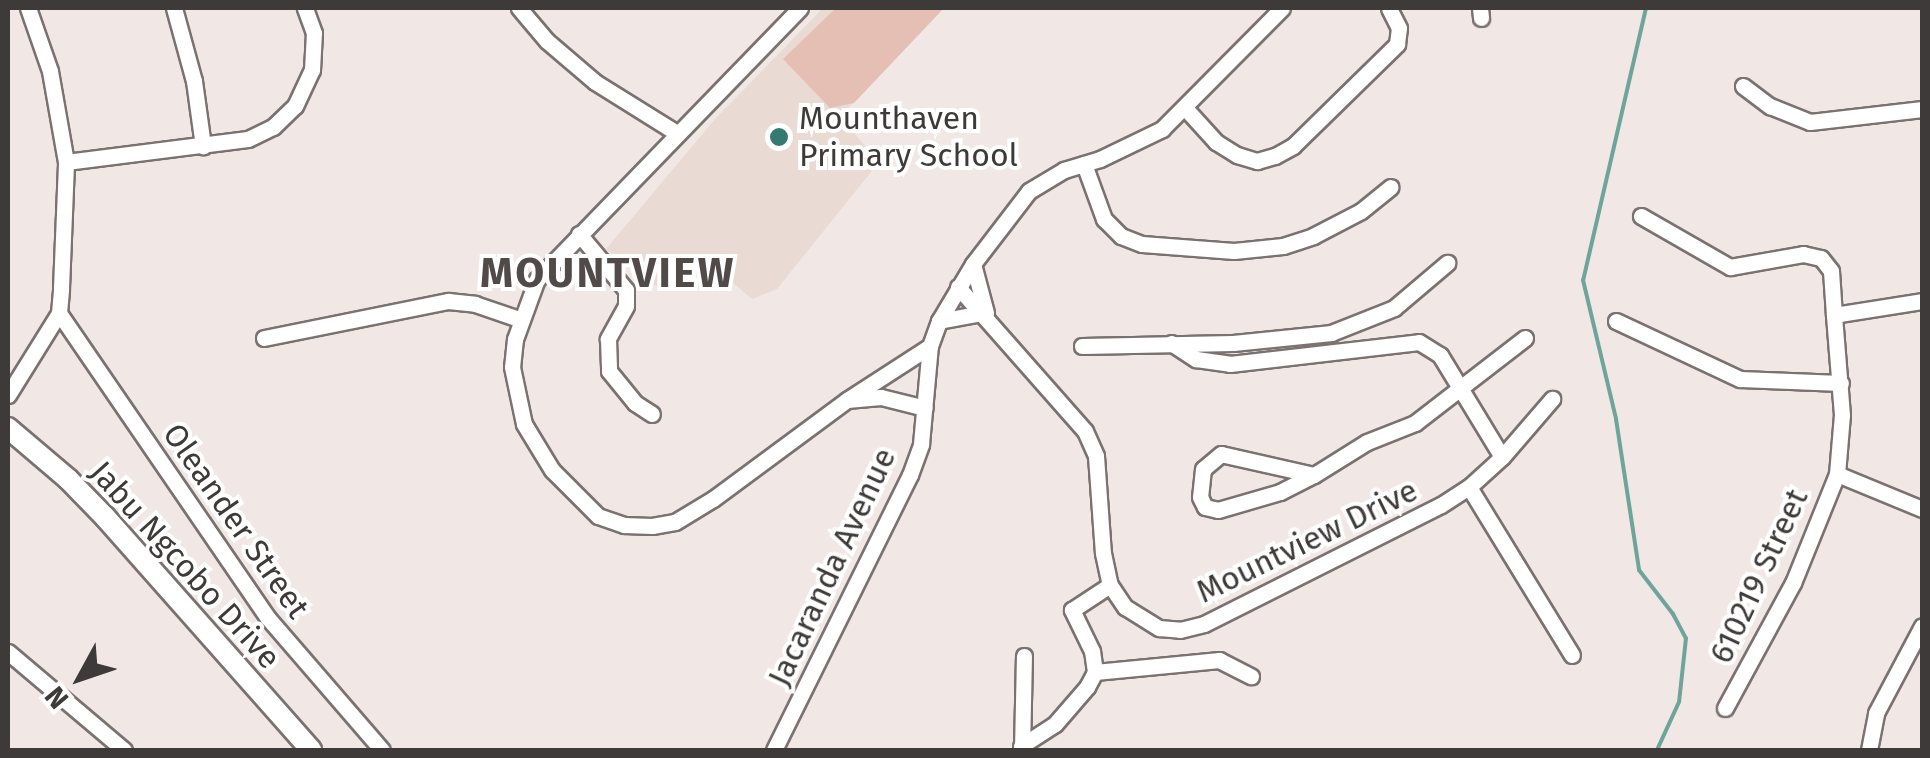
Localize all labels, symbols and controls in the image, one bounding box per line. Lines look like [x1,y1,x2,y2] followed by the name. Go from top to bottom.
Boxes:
[799,100,1018,175] place label: Mounthaven Primary School
[768,126,790,148] marker: Mounthaven Primary School
[480,248,736,298] district label: MOUNTVIEW
[155,416,317,626] street label: Oleander Street
[760,442,904,692] street label: Jacaranda Avenue
[82,453,288,677] street label: Jabu Ngcobo Drive
[1190,471,1424,611] street label: Mountview Drive
[1702,483,1816,669] street label: 610219 Street
[30,628,130,728] north arrow
[38,680,75,715] text: N

